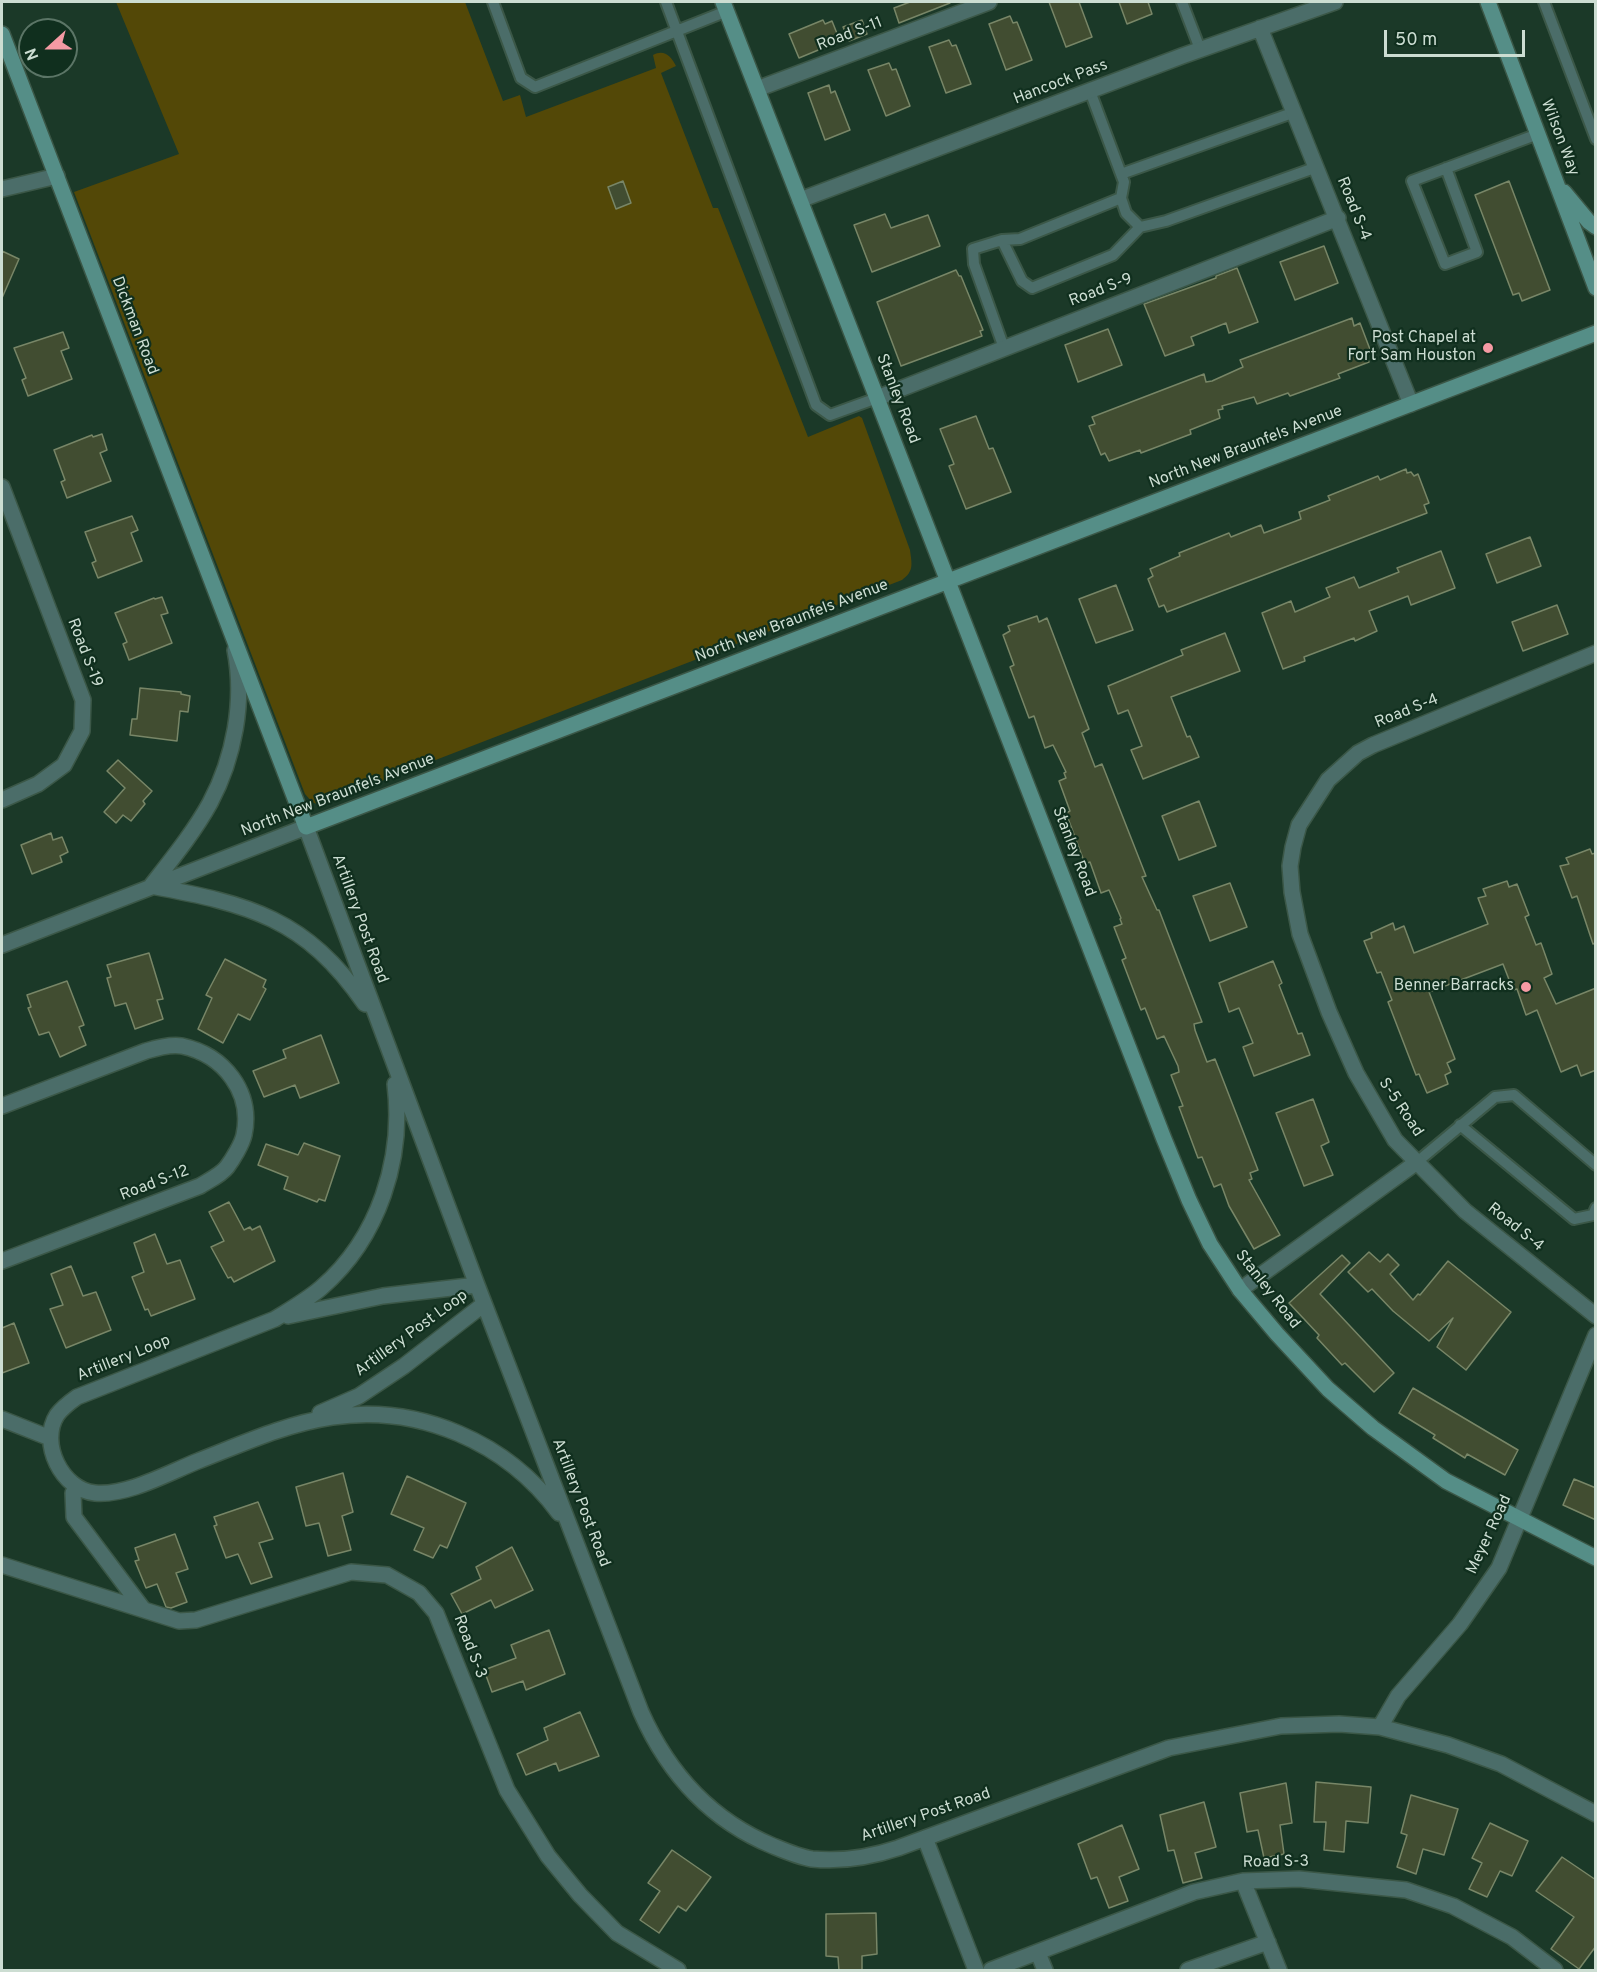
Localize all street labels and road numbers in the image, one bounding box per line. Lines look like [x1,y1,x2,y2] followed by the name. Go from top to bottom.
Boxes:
[814,14,886,56] street label: Road S-11
[1011,56,1111,110] street label: Hancock Pass
[1536,97,1582,179] street label: Wilson Way
[1332,174,1374,244] street label: Road S-4
[1067,270,1135,312] street label: Road S-9
[106,274,162,378] street label: Dickman Road
[871,351,923,447] street label: Stanley Road
[1147,402,1345,494] street label: North New Braunfels Avenue
[693,576,891,668] street label: North New Braunfels Avenue
[62,616,106,690] street label: Road S-19
[1372,691,1442,733] street label: Road S-4
[239,750,437,842] street label: North New Braunfels Avenue
[1047,804,1099,900] street label: Stanley Road
[327,852,391,986] street label: Artillery Post Road
[1373,1075,1427,1141] street label: S-5 Road
[118,1162,192,1206] street label: Road S-12
[1483,1200,1547,1256] street label: Road S-4
[1230,1247,1304,1333] street label: Stanley Road
[352,1287,472,1381] street label: Artillery Post Loop
[75,1332,173,1386] street label: Artillery Loop
[547,1436,613,1570] street label: Artillery Post Road
[1463,1492,1517,1578] street label: Meyer Road
[448,1613,490,1681] street label: Road S-3
[859,1785,993,1847] street label: Artillery Post Road
[1243,1853,1309,1873] street label: Road S-3

